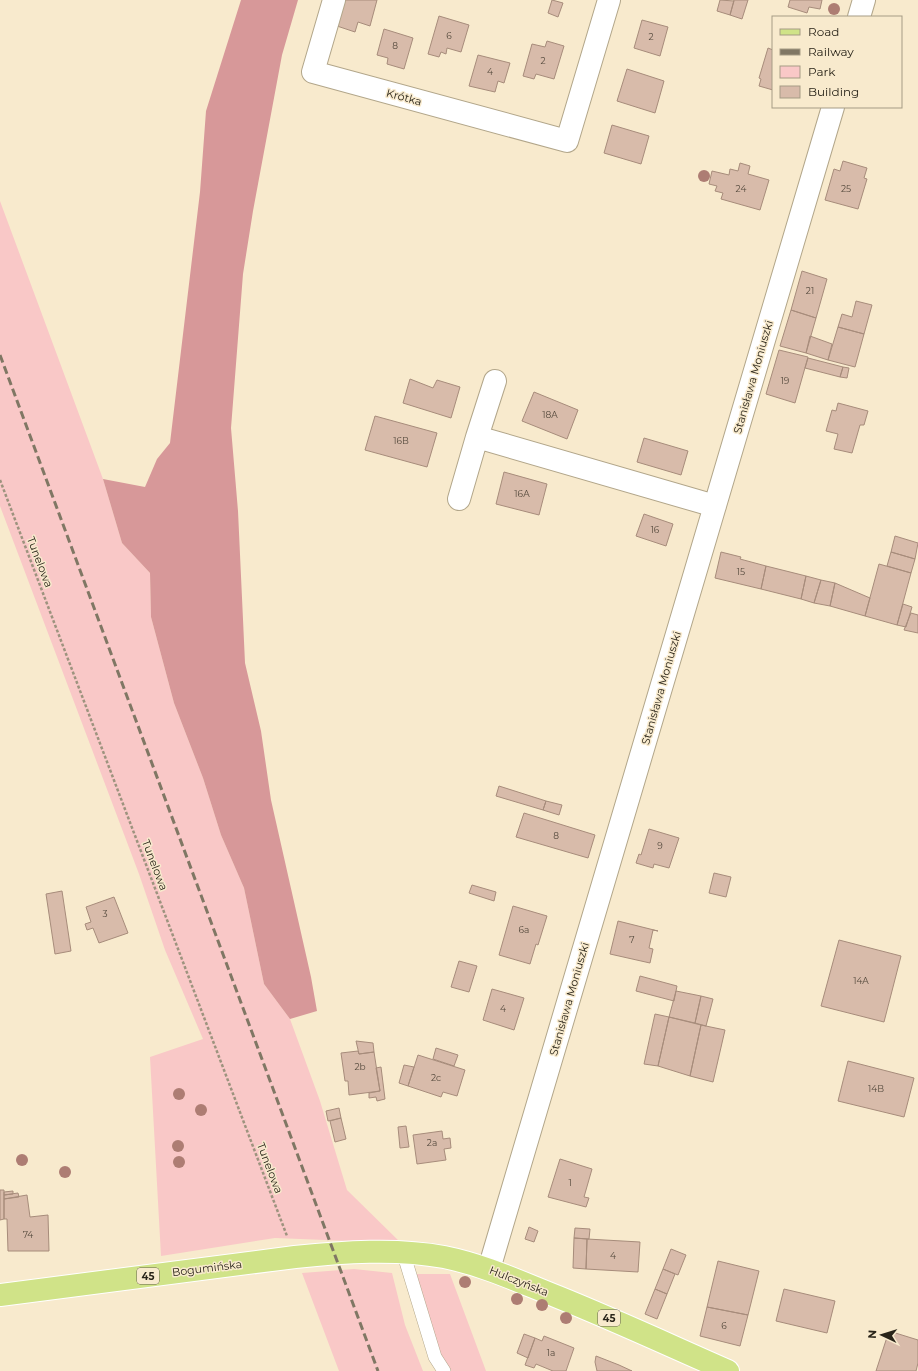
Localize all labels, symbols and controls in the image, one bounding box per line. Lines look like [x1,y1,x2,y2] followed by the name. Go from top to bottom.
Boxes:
[772,16,902,108] legend
[808,24,839,39] text: Road
[446,30,452,41] house number: 6
[648,31,654,42] house number: 2
[392,40,398,51] house number: 8
[808,44,854,59] text: Railway
[540,55,546,66] house number: 2
[808,64,836,79] text: Park
[487,66,493,77] house number: 4
[808,84,859,99] text: Building
[385,86,423,108] street label: Krótka
[736,183,746,194] house number: 24
[841,183,851,194] house number: 25
[806,285,814,296] house number: 21
[730,319,776,435] street label: Stanisława Moniuszki
[781,375,790,386] house number: 19
[542,409,558,420] house number: 18A
[393,435,409,446] house number: 16B
[514,488,530,499] house number: 16A
[651,524,660,535] house number: 16
[24,535,56,589] street label: Tunelowa
[737,566,745,577] house number: 15
[638,630,684,746] street label: Stanisława Moniuszki
[553,830,559,841] house number: 8
[139,838,171,892] street label: Tunelowa
[657,840,663,851] house number: 9
[102,908,108,919] house number: 3
[519,924,529,935] house number: 6a
[629,934,635,945] house number: 7
[546,941,592,1057] street label: Stanisława Moniuszki
[853,975,869,986] house number: 14A
[500,1003,506,1014] house number: 4
[354,1061,366,1072] house number: 2b
[431,1072,441,1083] house number: 2c
[868,1083,884,1094] house number: 14B
[427,1137,437,1148] house number: 2a
[254,1141,286,1195] street label: Tunelowa
[568,1177,572,1188] house number: 1
[23,1229,33,1240] house number: 74
[610,1250,616,1261] house number: 4
[171,1257,243,1279] street label: Bogumińska
[487,1263,551,1299] street label: Hulczyńska
[137,1268,159,1284] road number: 45
[598,1310,620,1326] road number: 45
[862,1315,902,1355] north arrow
[721,1320,727,1331] house number: 6
[865,1329,879,1339] text: N
[547,1347,555,1358] house number: 1a

